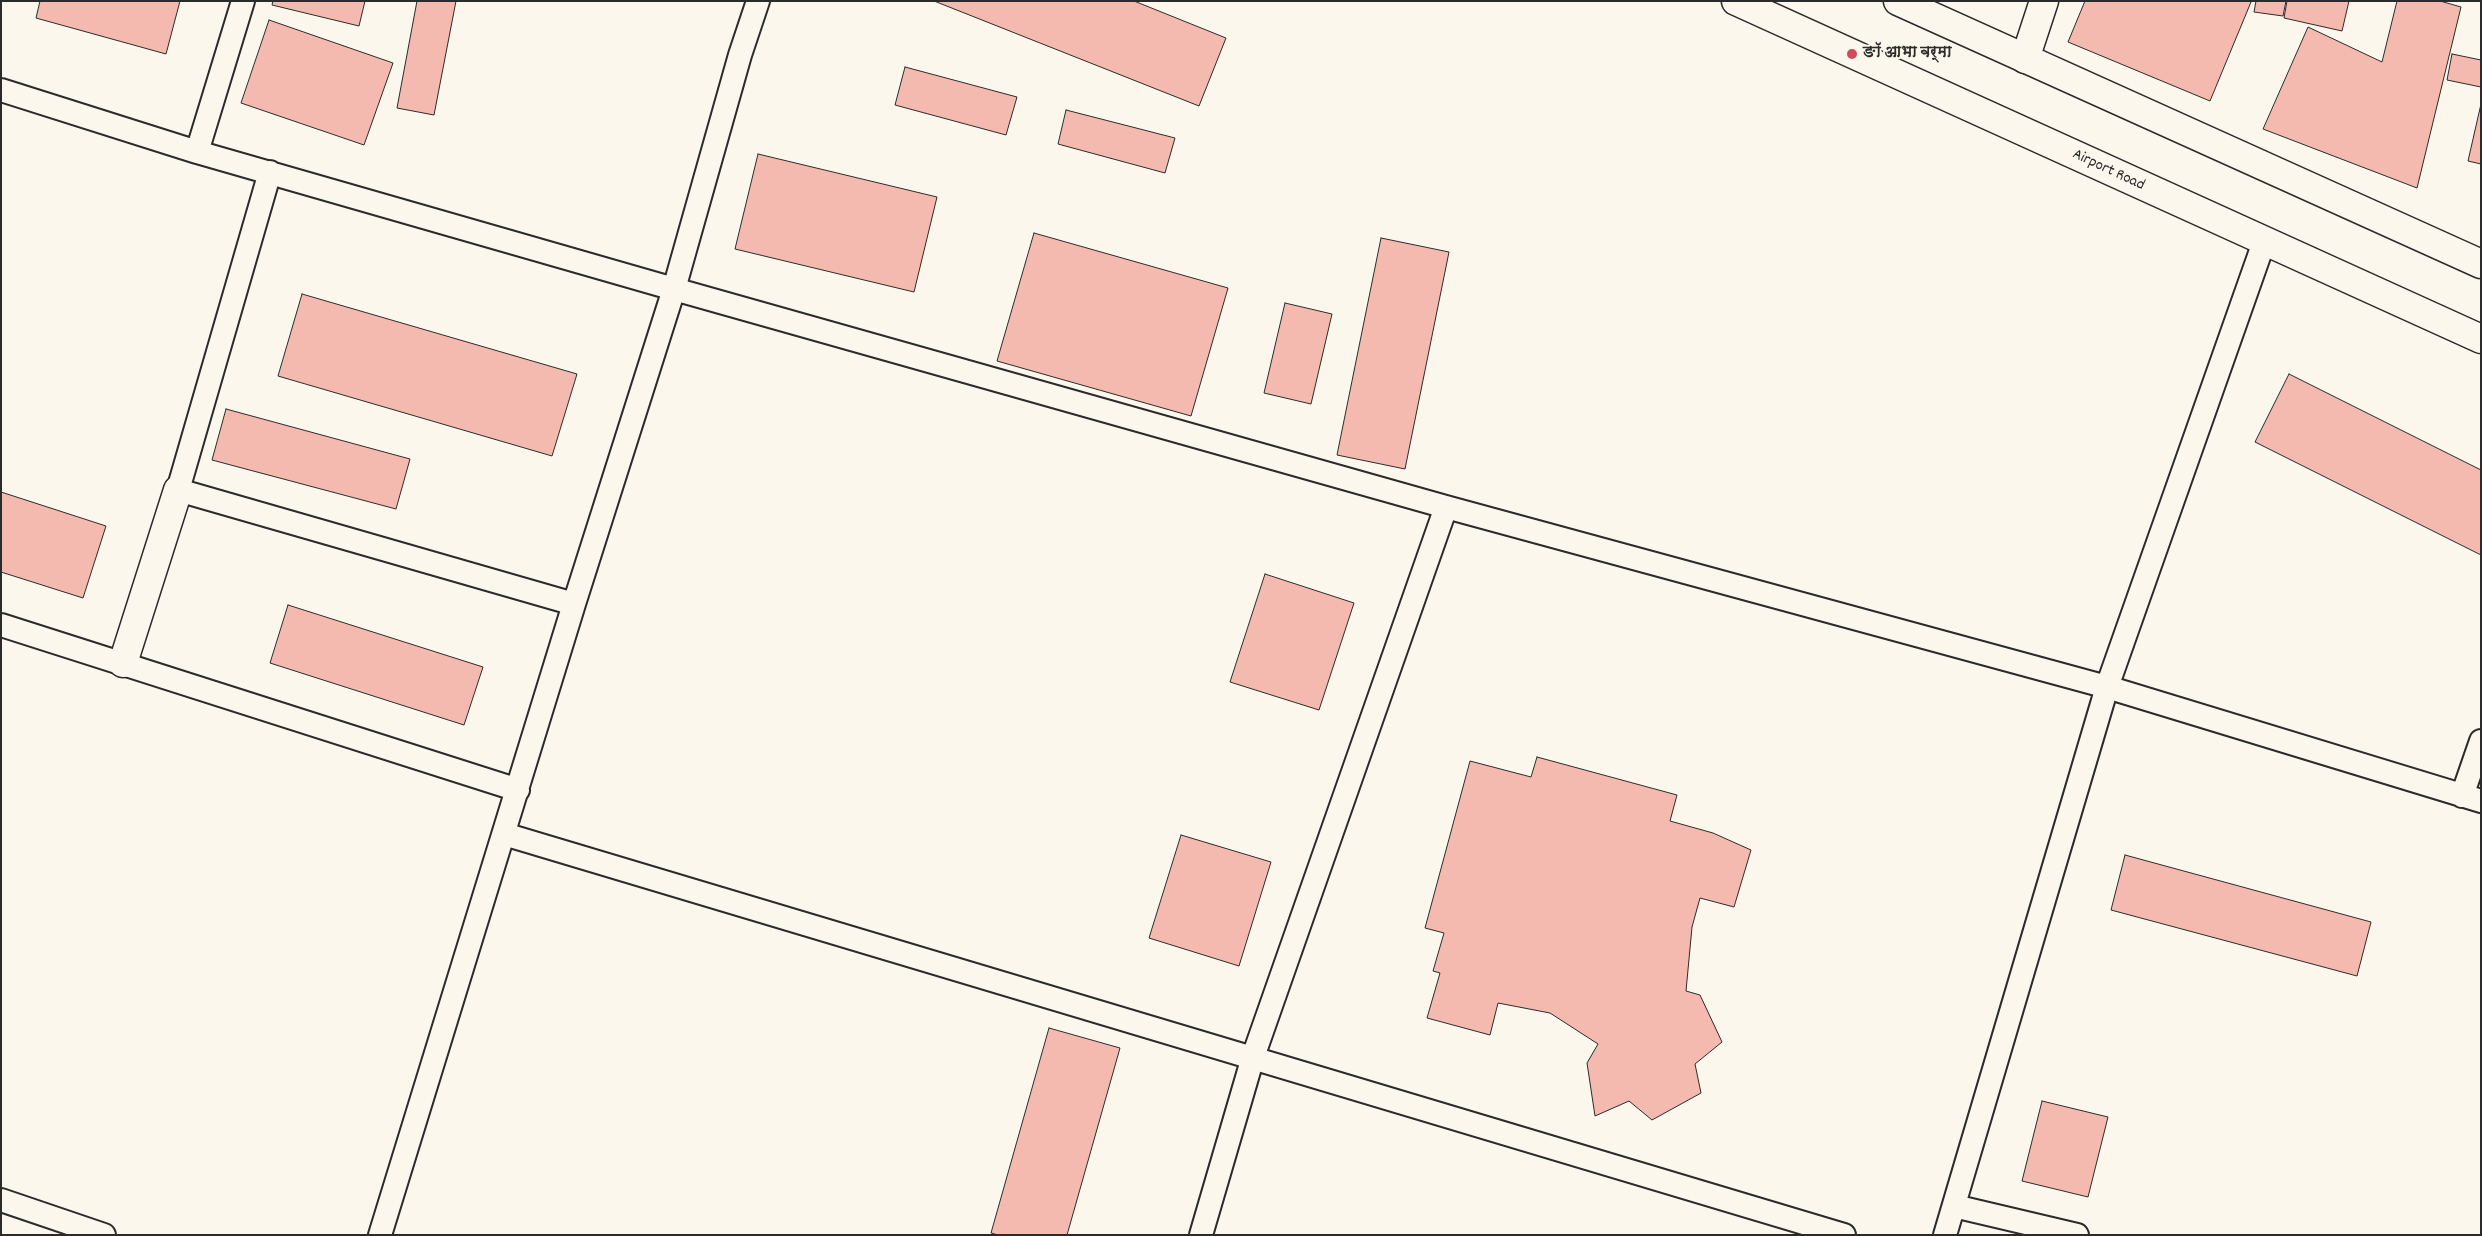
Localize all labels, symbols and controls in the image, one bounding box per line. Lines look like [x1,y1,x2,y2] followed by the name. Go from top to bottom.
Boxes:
[1863,44,1951,64] place label: ङॉ आभा वर्मा
[1845,47,1859,61] marker: ङॉ आभा वर्मा
[2069,146,2147,196] street label: Airport Road

